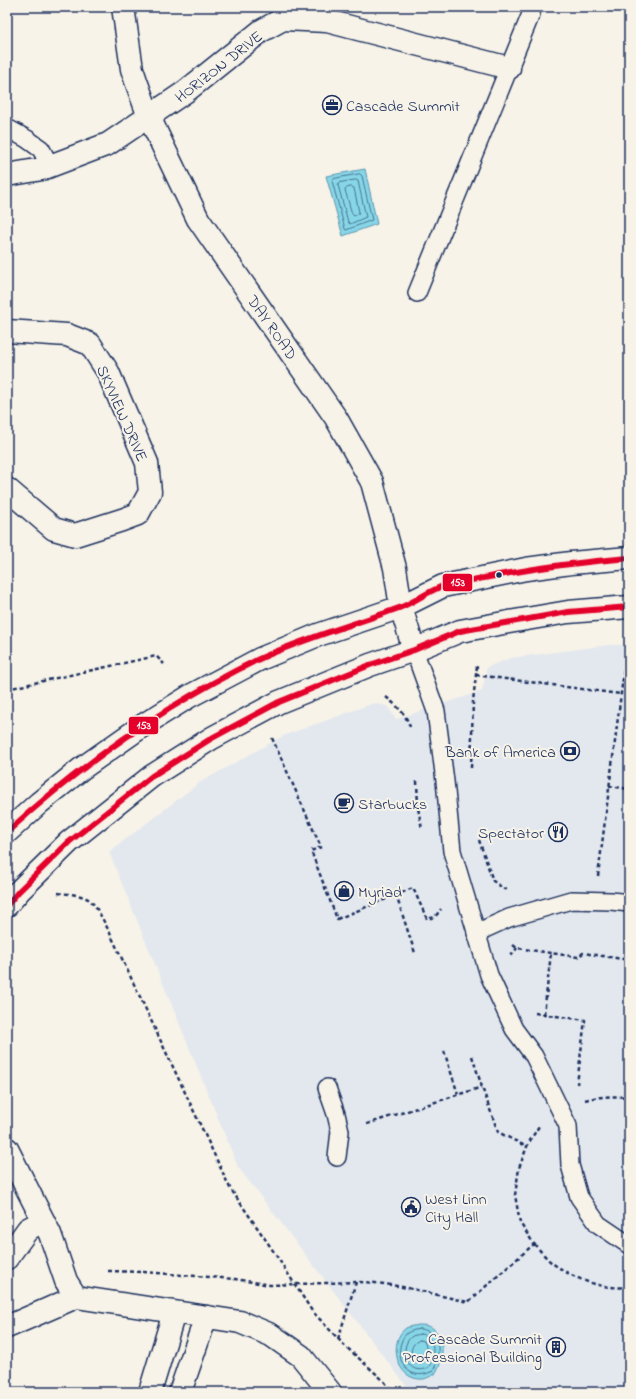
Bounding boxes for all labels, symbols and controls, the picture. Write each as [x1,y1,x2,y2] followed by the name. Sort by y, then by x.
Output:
[170,26,268,110] street label: HORIZON DRIVE
[321,94,343,116] office icon: Cascade Summit
[346,95,461,119] place label: Cascade Summit
[240,290,302,365] street label: DAY ROAD
[89,362,153,466] street label: SKYVIEW DRIVE
[494,570,504,580] unlabelled marker
[442,573,473,592] line badge: 153
[451,575,466,591] text: 153
[128,716,159,735] line badge: 153
[137,718,152,734] text: 153
[559,740,581,762] bank icon: Bank of America
[444,741,556,765] place label: Bank of America
[333,792,355,814] cafe icon: Starbucks
[358,793,427,817] place label: Starbucks
[547,821,569,843] restaurant icon: Spectator
[478,822,544,846] place label: Spectator
[333,880,355,902] shop icon: Myriad
[358,881,402,905] place label: Myriad
[425,1188,487,1230] place label: West Linn City Hall
[400,1196,422,1218] public building icon: West Linn City Hall
[403,1328,543,1370] place label: Cascade Summit Professional Building
[545,1336,567,1358] building icon: Cascade Summit Professional Building

